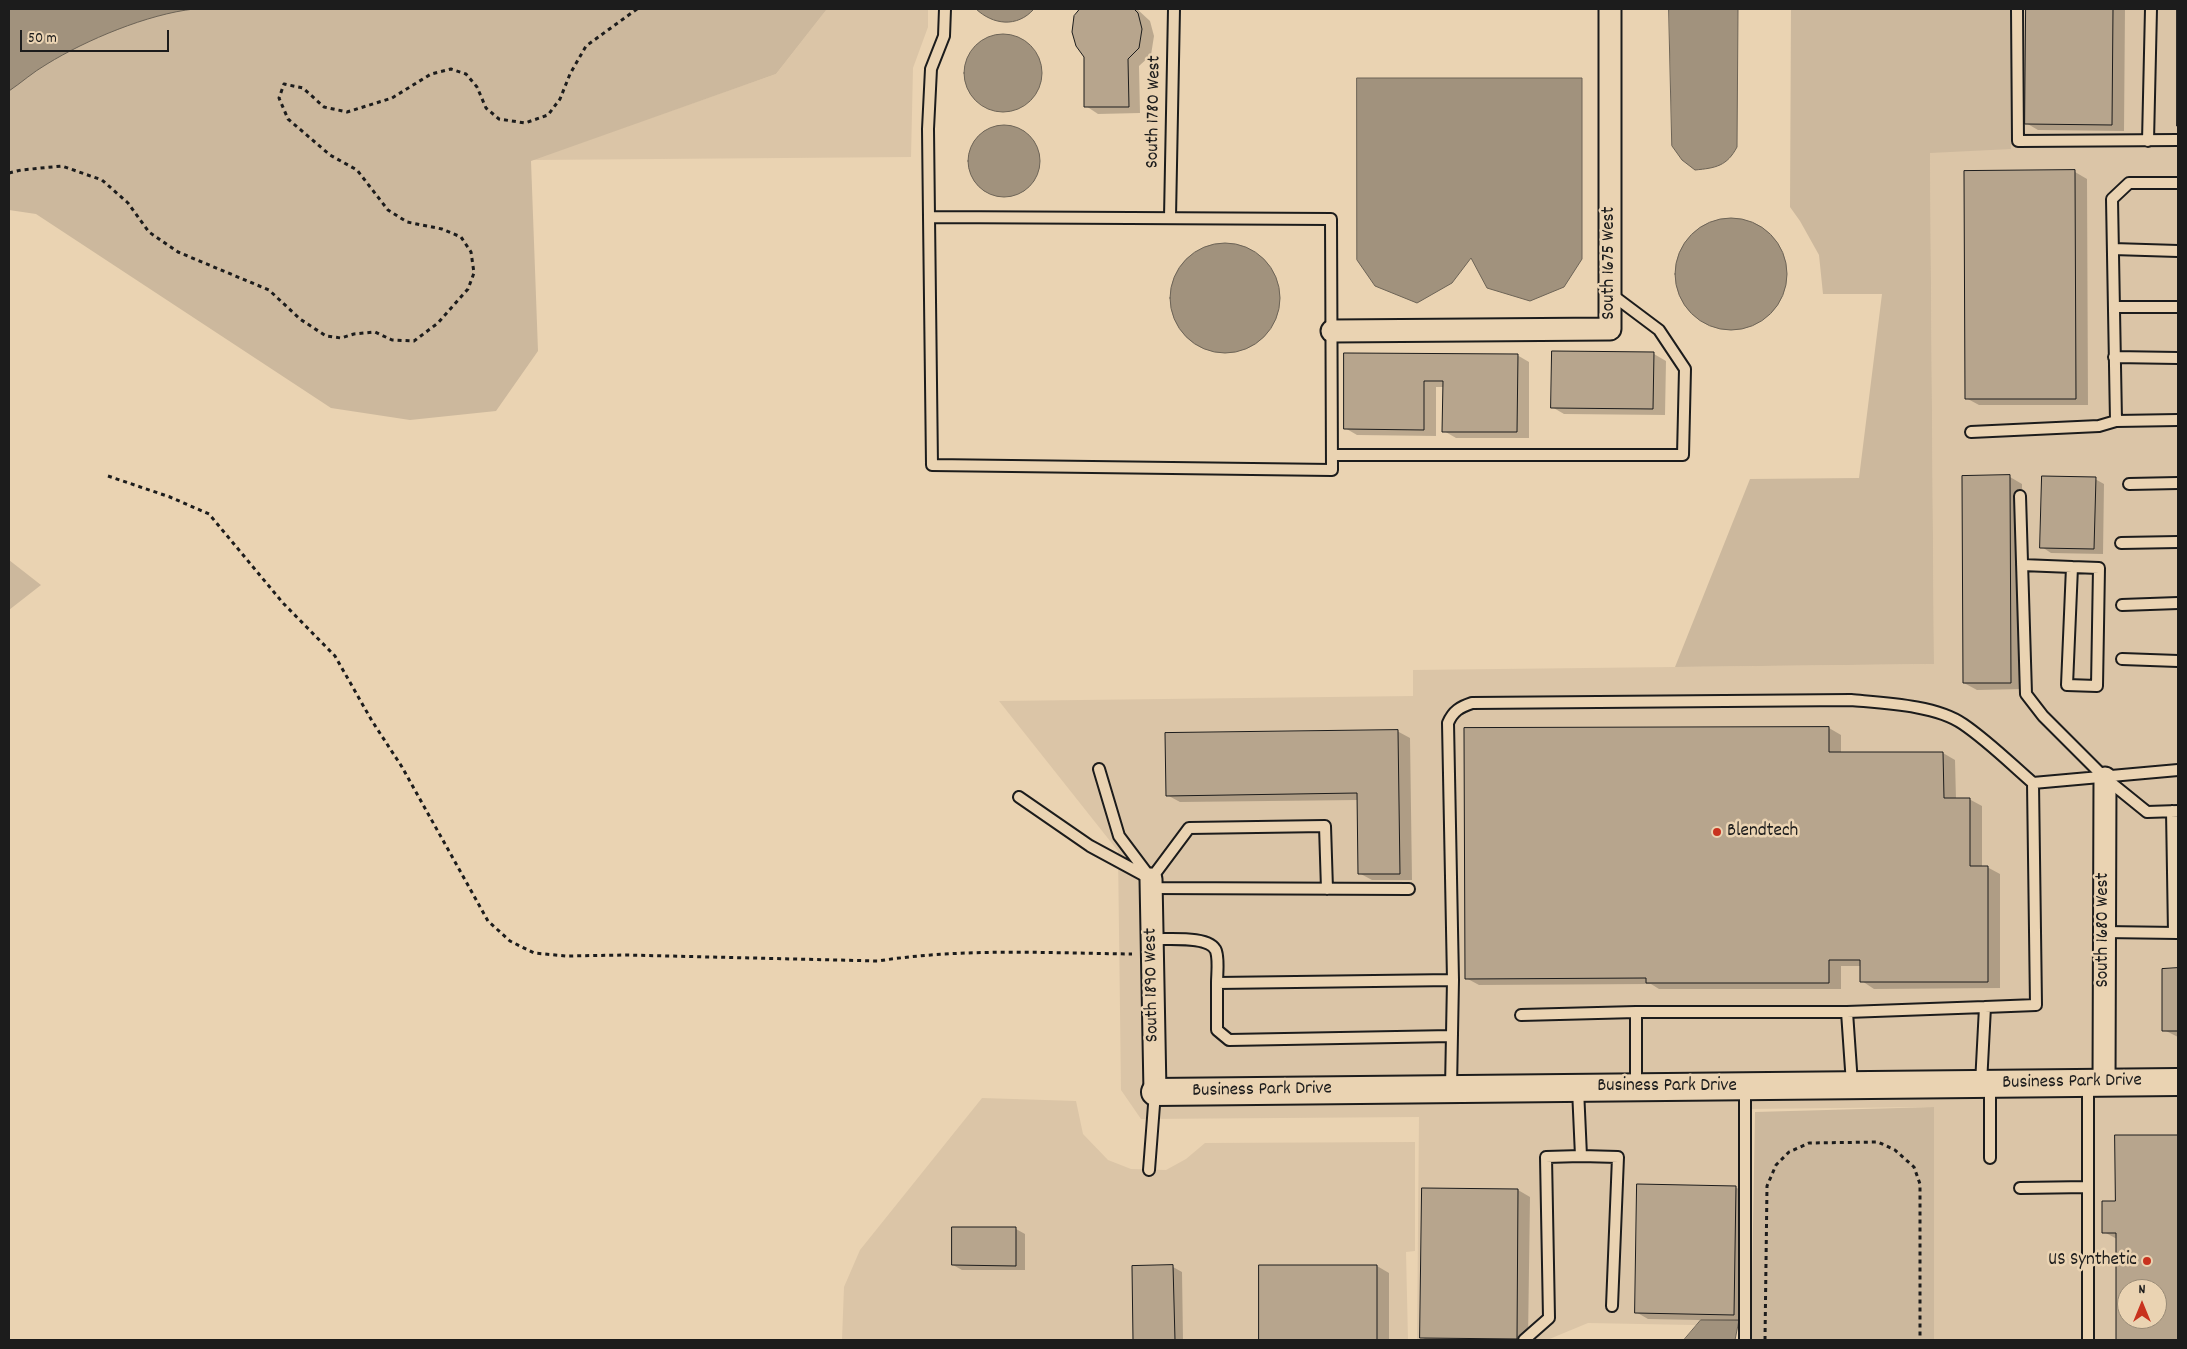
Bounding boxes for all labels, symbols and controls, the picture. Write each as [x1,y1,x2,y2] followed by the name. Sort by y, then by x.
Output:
[22,20,171,52] scale bar
[28,28,57,50] text: 50 m
[1143,55,1167,169] street label: South 1780 West
[1599,206,1621,320] street label: South 1675 West
[1727,821,1798,843] place label: Blendtech
[1711,826,1723,838] marker: Blendtech
[2093,872,2115,988] street label: South 1680 West
[1141,928,1165,1042] street label: South 1890 West
[2002,1070,2142,1096] street label: Business Park Drive
[1597,1076,1737,1098] street label: Business Park Drive
[1192,1078,1332,1104] street label: Business Park Drive
[2048,1250,2137,1272] place label: US Synthetic
[2141,1255,2153,1267] marker: US Synthetic
[2117,1279,2167,1329] north arrow
[2139,1280,2145,1300] text: N

